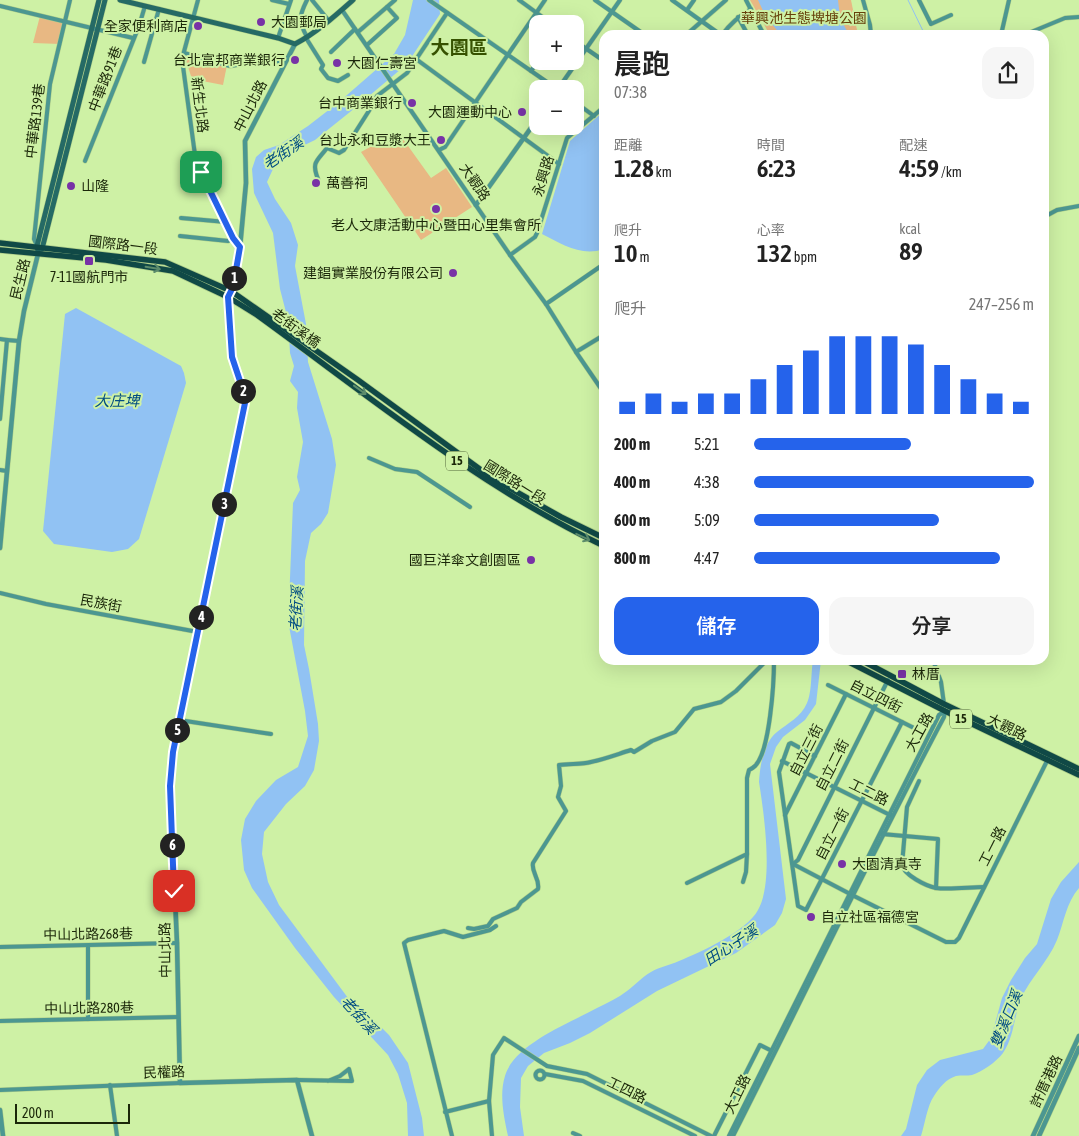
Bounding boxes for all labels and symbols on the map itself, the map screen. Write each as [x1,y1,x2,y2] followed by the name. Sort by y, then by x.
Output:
[741,10,867,26] park label: 華興池生態埤塘公園
[271,14,327,30] place label: 大園郵局
[255,16,267,28] marker: 大園郵局
[104,18,188,34] place label: 全家便利商店
[192,20,204,32] marker: 全家便利商店
[430,36,488,58] district label: 大園區
[85,44,125,114] street label: 中華路91巷
[173,52,285,68] place label: 台北富邦商業銀行
[289,54,301,66] marker: 台北富邦商業銀行
[347,55,417,71] place label: 大園仁壽宮
[331,57,343,69] marker: 大園仁壽宮
[189,76,211,134] street label: 新生北路
[230,77,270,135] street label: 中山北路
[22,82,48,160] street label: 中華路139巷
[318,95,402,111] place label: 台中商業銀行
[406,97,418,109] marker: 台中商業銀行
[428,104,512,120] place label: 大園運動中心
[516,106,528,118] marker: 大園運動中心
[260,132,308,173] water label: 老街溪
[319,132,431,148] place label: 台北永和豆漿大王
[435,134,447,146] marker: 台北永和豆漿大王
[180,151,222,193] pin
[529,154,557,198] street label: 永興路
[457,160,493,204] street label: 大觀路
[326,175,368,191] place label: 萬善祠
[310,177,322,189] marker: 萬善祠
[81,178,109,194] place label: 山隆
[65,180,77,192] marker: 山隆
[430,203,442,215] marker: 老人文康活動中心暨田心里集會所
[331,217,541,233] place label: 老人文康活動中心暨田心里集會所
[87,233,159,257] street label: 國際路一段
[83,255,95,267] marker: 7-11國航門市
[7,257,33,301] street label: 民生路
[144,264,160,274] one-way arrow
[303,265,443,281] place label: 建錩實業股份有限公司
[222,266,246,290] pin: 1
[447,267,459,279] marker: 建錩實業股份有限公司
[50,269,128,285] place label: 7-11國航門市
[269,305,323,351] street label: 老街溪橋
[230,378,256,404] pin: 2
[353,385,367,395] one-way arrow
[94,392,141,409] water label: 大庄埤
[446,452,468,471] road number: 15
[481,457,549,507] street label: 國際路一段
[212,492,236,516] pin: 3
[575,532,590,542] one-way arrow
[409,552,521,568] place label: 國巨洋傘文創園區
[525,554,537,566] marker: 國巨洋傘文創園區
[286,584,306,632] water label: 老街溪
[79,591,123,615] street label: 民族街
[188,604,214,630] pin: 4
[912,666,940,682] place label: 林厝
[896,668,908,680] marker: 林厝
[847,676,905,716] street label: 自立四街
[902,710,936,754] street label: 大工路
[950,710,972,729] road number: 15
[985,711,1029,743] street label: 大觀路
[164,718,190,742] pin: 5
[786,721,826,779] street label: 自立三街
[812,736,852,794] street label: 自立二街
[847,776,891,808] street label: 工二路
[812,805,852,863] street label: 自立一街
[975,824,1009,868] street label: 工一路
[160,832,184,858] pin: 6
[852,856,922,872] place label: 大園清真寺
[836,858,848,870] marker: 大園清真寺
[153,870,195,912] pin
[821,909,919,925] place label: 自立社區福德宮
[805,911,817,923] marker: 自立社區福德宮
[701,920,762,968] water label: 田心子溪
[157,922,173,978] street label: 中山北路
[43,925,133,943] street label: 中山北路268巷
[987,986,1026,1050] water label: 雙溪口溪
[338,993,382,1039] water label: 老街溪
[44,999,134,1017] street label: 中山北路280巷
[1027,1052,1065,1110] street label: 許厝港路
[143,1063,185,1081] street label: 民權路
[721,1072,753,1116] street label: 大工路
[605,1074,649,1106] street label: 工四路
[15,1101,130,1124] scale bar

